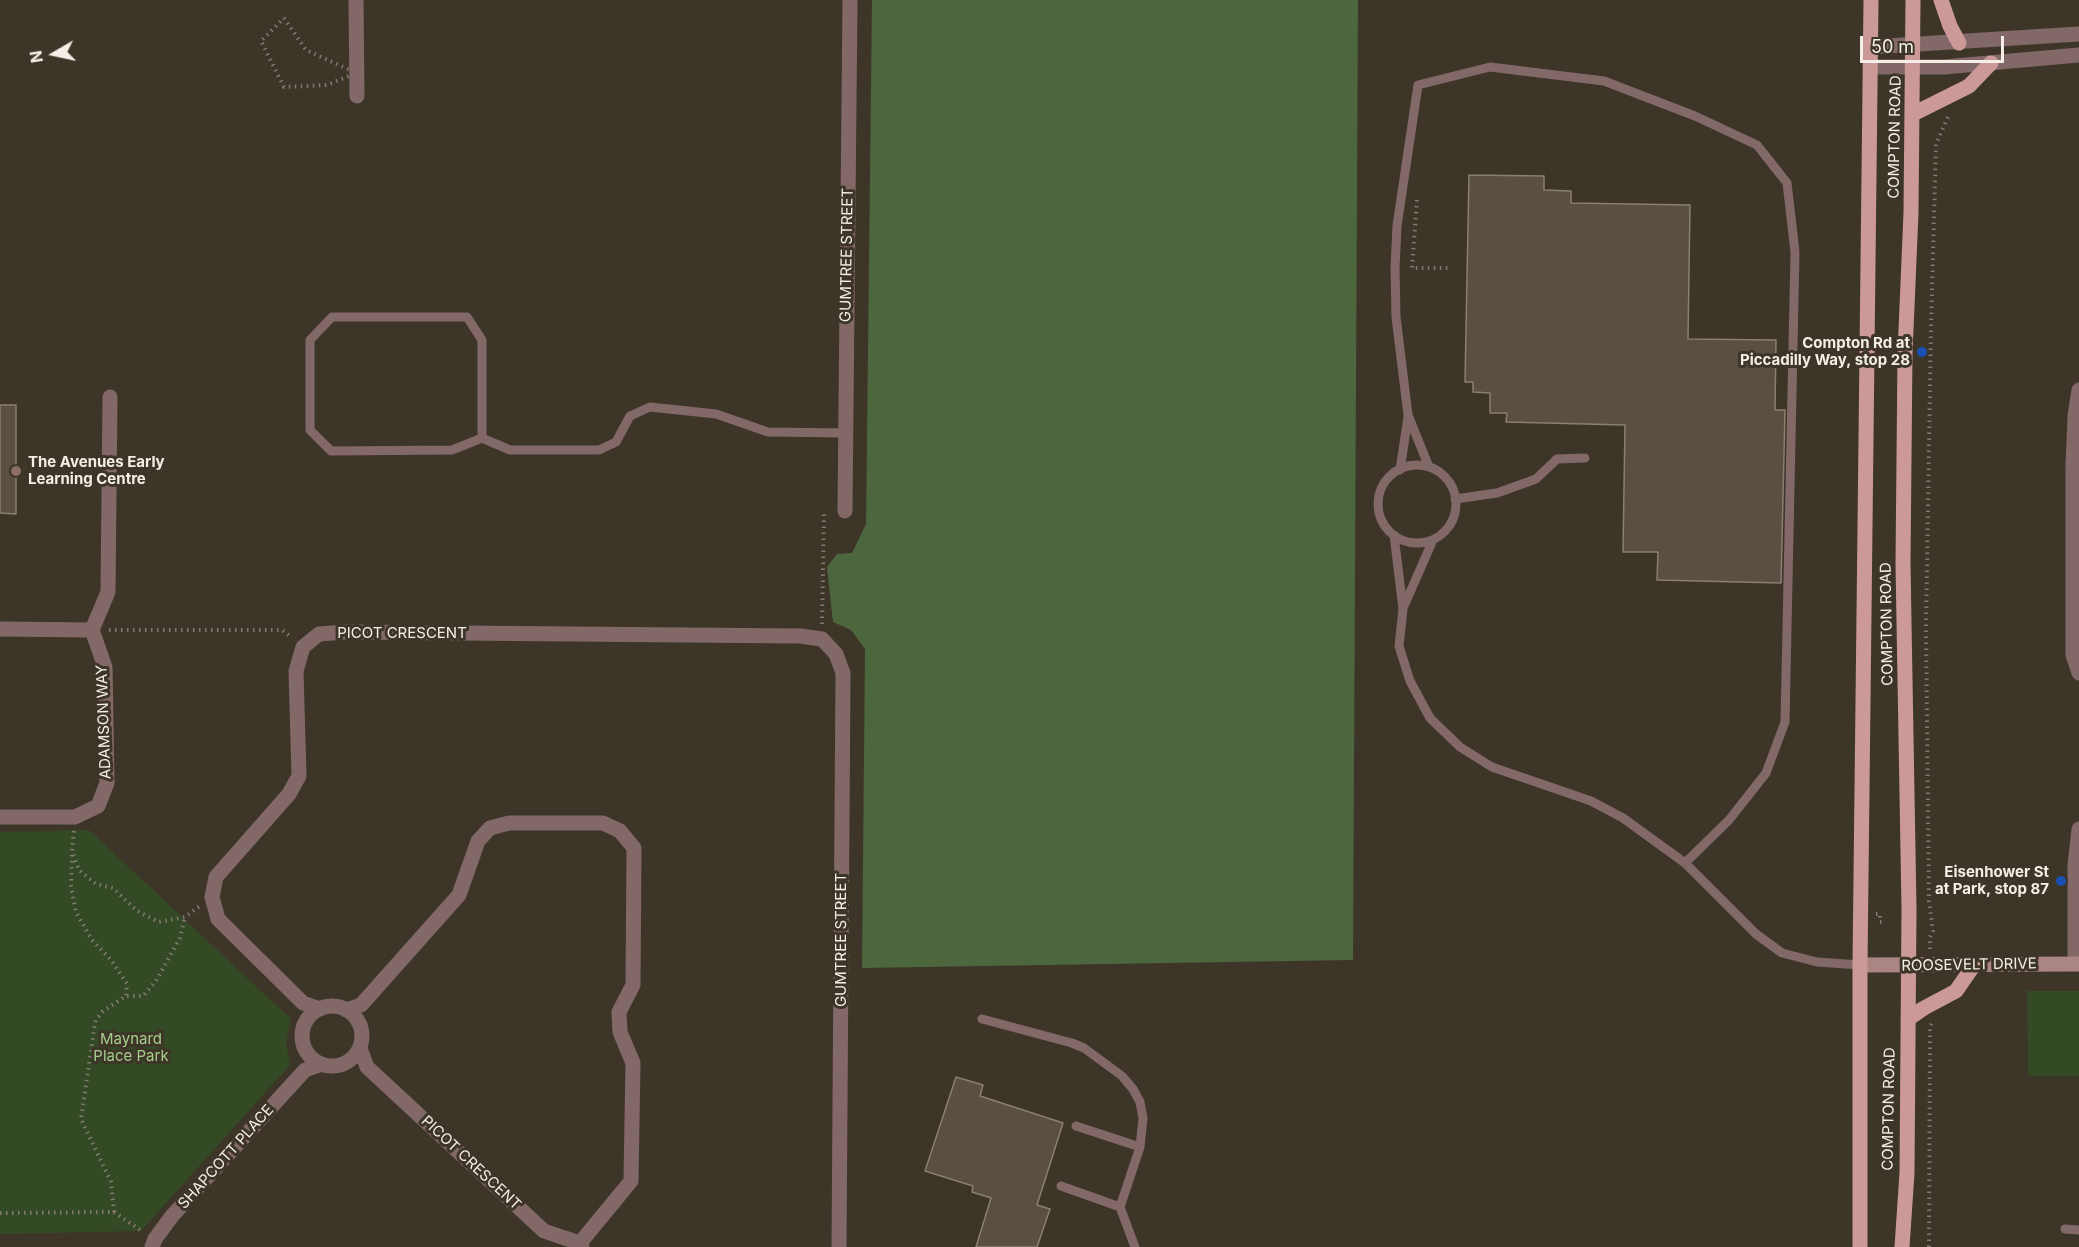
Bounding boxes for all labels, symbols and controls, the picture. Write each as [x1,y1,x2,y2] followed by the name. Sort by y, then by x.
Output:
[24,24,84,84] north arrow
[1863,24,2007,62] scale bar
[1871,36,1914,57] text: 50 m
[25,49,47,64] text: N
[1885,75,1905,199] street label: COMPTON ROAD
[837,188,857,322] street label: GUMTREE STREET
[1740,334,1910,369] place label: Compton Rd at Piccadilly Way, stop 28
[1915,345,1929,359] marker: Compton Rd at Piccadilly Way, stop 28
[28,453,165,488] place label: The Avenues Early Learning Centre
[9,464,23,478] marker: The Avenues Early Learning Centre
[1877,562,1897,686] street label: COMPTON ROAD
[337,624,467,642] street label: PICOT CRESCENT
[93,664,115,780] street label: ADAMSON WAY
[1935,863,2049,898] place label: Eisenhower St at Park, stop 87
[832,873,850,1007] street label: GUMTREE STREET
[2054,874,2068,888] marker: Eisenhower St at Park, stop 87
[1901,955,2037,975] street label: ROOSEVELT DRIVE
[93,1030,169,1065] park label: Maynard Place Park
[1879,1047,1899,1171] street label: COMPTON ROAD
[174,1101,278,1213] street label: SHAPCOTT PLACE
[417,1112,525,1214] street label: PICOT CRESCENT

